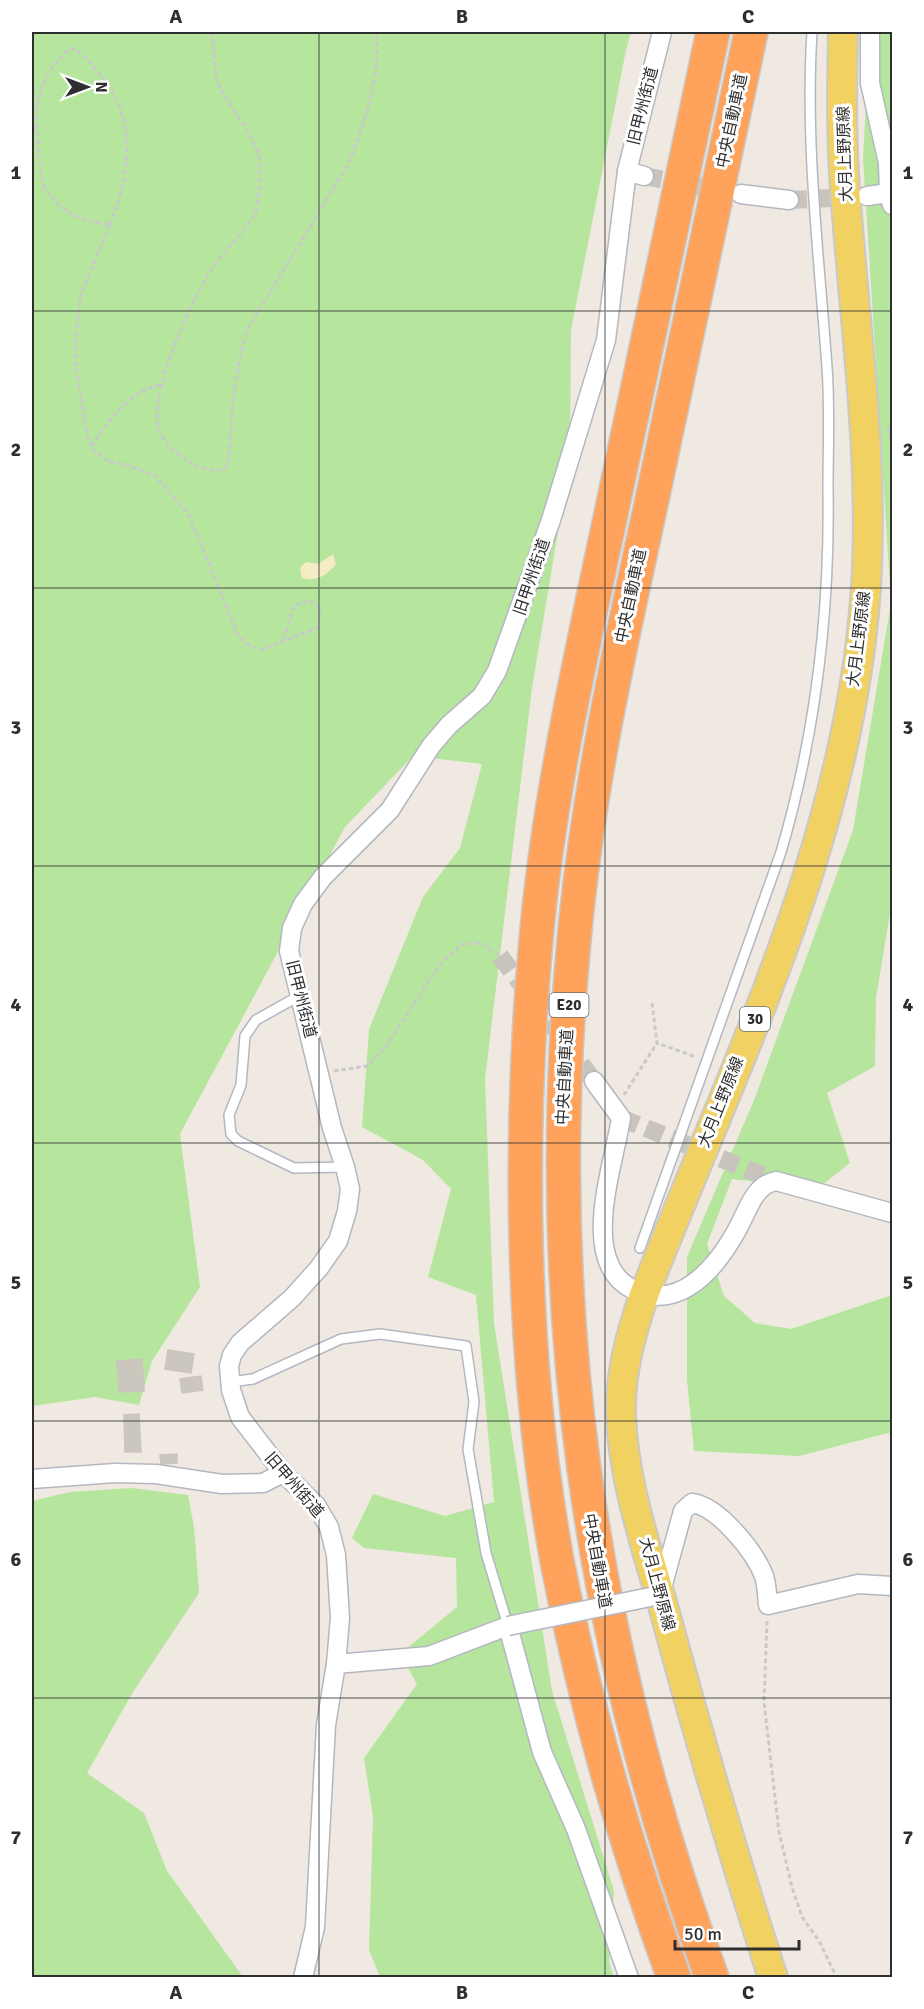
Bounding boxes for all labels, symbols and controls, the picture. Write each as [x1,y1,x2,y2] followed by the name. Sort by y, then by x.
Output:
[170,4,183,29] text: A
[456,4,468,29] text: B
[742,4,754,29] text: C
[57,57,117,117] north arrow
[624,65,662,147] street label: 旧甲州街道
[712,72,752,170] street label: 中央自動車道
[91,81,111,93] text: N
[833,106,857,202] street label: 大月上野原線
[11,160,22,185] text: 1
[903,160,914,185] text: 1
[11,437,21,462] text: 2
[903,437,913,462] text: 2
[510,536,554,618] street label: 旧甲州街道
[611,547,651,645] street label: 中央自動車道
[843,590,875,688] street label: 大月上野原線
[11,715,21,740] text: 3
[903,715,913,740] text: 3
[282,958,320,1040] street label: 旧甲州街道
[11,992,22,1017] text: 4
[903,992,914,1017] text: 4
[550,993,588,1017] road number: E20
[740,1007,770,1031] road number: 30
[553,1029,577,1125] street label: 中央自動車道
[694,1054,748,1150] street label: 大月上野原線
[11,1270,21,1295] text: 5
[903,1270,913,1295] text: 5
[260,1448,328,1522] street label: 旧甲州街道
[579,1512,615,1610] street label: 中央自動車道
[635,1535,679,1633] street label: 大月上野原線
[11,1547,22,1572] text: 6
[903,1547,914,1572] text: 6
[11,1825,22,1850] text: 7
[903,1825,914,1850] text: 7
[675,1913,800,1951] scale bar
[684,1923,722,1945] text: 50 m
[170,1980,183,2005] text: A
[456,1980,468,2005] text: B
[742,1980,754,2005] text: C

